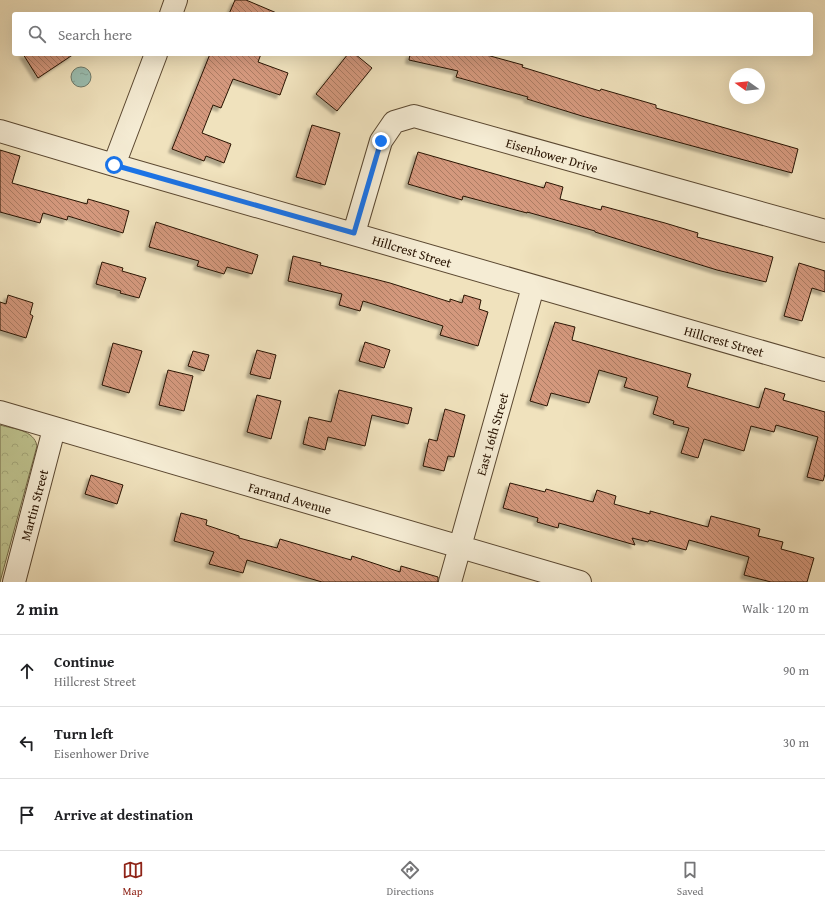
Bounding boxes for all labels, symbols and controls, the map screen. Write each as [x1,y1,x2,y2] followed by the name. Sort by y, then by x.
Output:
[12,12,813,56] search box
[26,23,48,45] icon: search
[58,24,132,45] text: Search here
[729,68,765,104] north arrow
[372,132,390,150] route end
[504,133,600,178] street label: Eisenhower Drive
[105,156,123,174] route start
[370,230,454,273] street label: Hillcrest Street
[682,321,766,362] street label: Hillcrest Street
[472,390,514,478] street label: East 16th Street
[16,467,53,543] street label: Martin Street
[246,478,334,519] street label: Farrand Avenue
[16,596,58,621] text: 2 min
[742,599,809,618] text: Walk · 120 m
[54,651,115,672] text: Continue
[16,660,38,682] icon: ahead
[783,661,809,680] text: 90 m
[54,672,136,691] text: Hillcrest Street
[54,723,113,744] text: Turn left
[16,732,38,754] icon: left
[783,733,809,752] text: 30 m
[54,744,149,763] text: Eisenhower Drive
[16,804,38,826] icon: arrive
[54,804,193,825] text: Arrive at destination
[122,859,144,899] tab: Map
[387,859,434,899] tab: Directions
[677,859,703,899] tab: Saved

